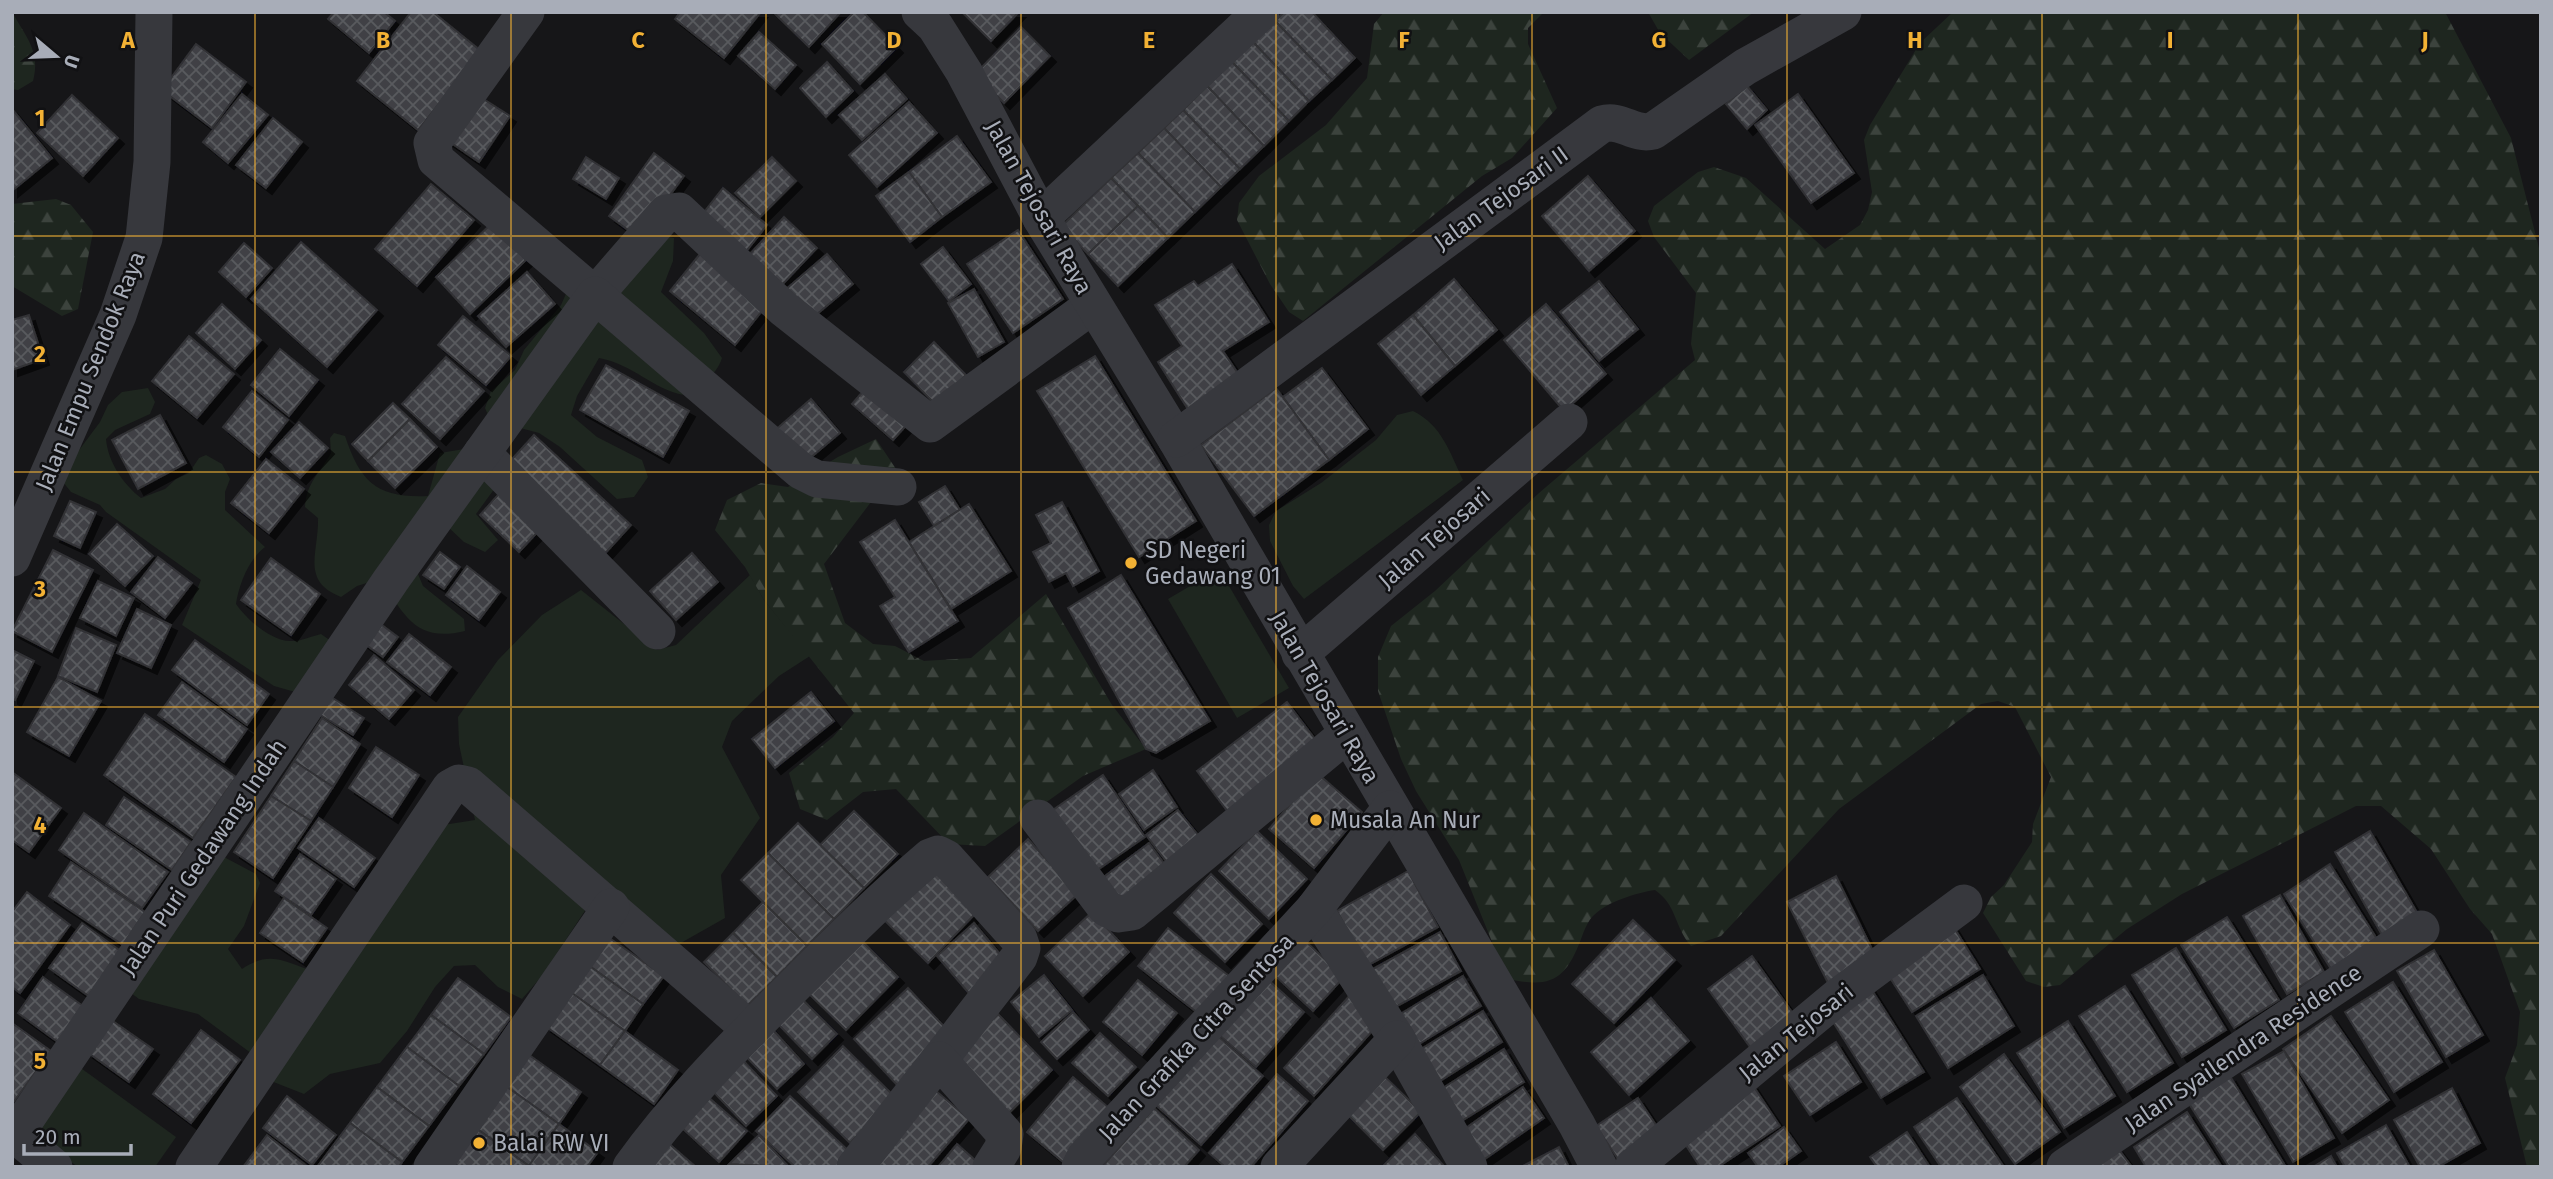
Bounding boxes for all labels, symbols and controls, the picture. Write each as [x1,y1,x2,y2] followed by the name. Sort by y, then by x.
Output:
[21,21,91,91] north arrow
[120,26,135,54] text: A
[376,26,390,54] text: B
[631,26,645,54] text: C
[887,26,902,54] text: D
[1143,26,1155,54] text: E
[1398,26,1410,54] text: F
[1652,26,1666,54] text: G
[1907,26,1923,54] text: H
[2167,26,2173,54] text: I
[2420,26,2429,54] text: J
[59,52,84,71] text: U
[35,104,45,132] text: 1
[980,115,1098,299] street label: Jalan Tejosari Raya
[1428,140,1574,256] street label: Jalan Tejosari II
[29,247,151,495] street label: Jalan Empu Sendok Raya
[34,340,46,368] text: 2
[1372,482,1496,594] street label: Jalan Tejosari
[1145,536,1281,590] place label: SD Negeri Gedawang 01
[1123,555,1139,571] marker: SD Negeri Gedawang 01
[33,575,46,603] text: 3
[1264,606,1386,788] street label: Jalan Tejosari Raya
[113,733,293,981] street label: Jalan Puri Gedawang Indah
[1330,806,1480,834] place label: Musala An Nur
[34,811,47,839] text: 4
[1308,812,1324,828] marker: Musala An Nur
[1092,927,1300,1147] street label: Jalan Grafika Citra Sentosa
[2119,958,2367,1138] street label: Jalan Syailendra Residence
[1733,977,1859,1087] street label: Jalan Tejosari
[34,1047,46,1075] text: 5
[24,1112,131,1156] scale bar
[35,1124,81,1150] text: 20 m
[493,1129,610,1157] place label: Balai RW VI
[471,1135,487,1151] marker: Balai RW VI

